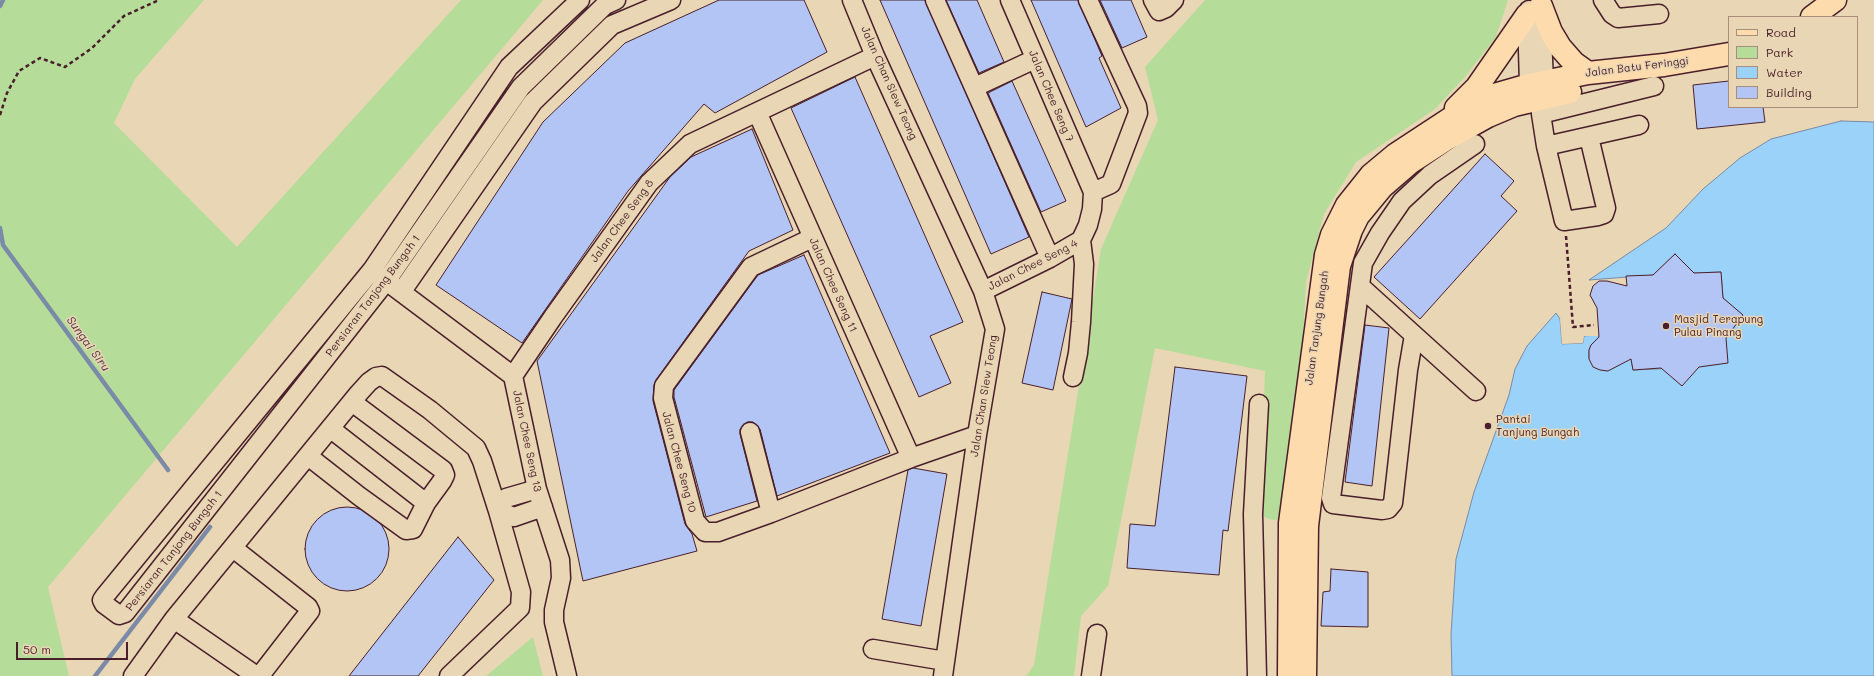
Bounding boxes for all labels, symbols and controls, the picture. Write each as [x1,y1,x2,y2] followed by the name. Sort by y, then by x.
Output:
[1728,16,1858,108] legend
[858,24,920,142] street label: Jalan Chan Siew Teong
[1766,24,1796,40] text: Road
[1766,44,1793,60] text: Park
[1026,48,1076,144] street label: Jalan Chee Seng 7
[1584,54,1690,80] street label: Jalan Batu Feringgi
[1766,64,1803,80] text: Water
[1766,84,1812,100] text: Building
[588,177,656,265] street label: Jalan Chee Seng 8
[323,233,423,359] street label: Persiaran Tanjong Bungah 1
[806,236,860,334] street label: Jalan Chee Seng 11
[986,237,1080,293] street label: Jalan Chee Seng 4
[1302,270,1332,386] street label: Jalan Tanjung Bungah
[1674,313,1763,339] place label: Masjid Terapung Pulau Pinang
[63,314,113,374] water label: Sungai Siru
[1661,321,1671,331] marker: Masjid Terapung Pulau Pinang
[968,334,1000,458] street label: Jalan Chan Siew Teong
[510,389,544,493] street label: Jalan Chee Seng 13
[659,410,699,514] street label: Jalan Chee Seng 10
[1496,413,1579,439] place label: Pantai Tanjung Bungah
[1483,421,1493,431] marker: Pantai Tanjung Bungah
[123,488,225,614] street label: Persiaran Tanjong Bungah 1
[18,634,130,660] scale bar
[23,641,51,657] text: 50 m

